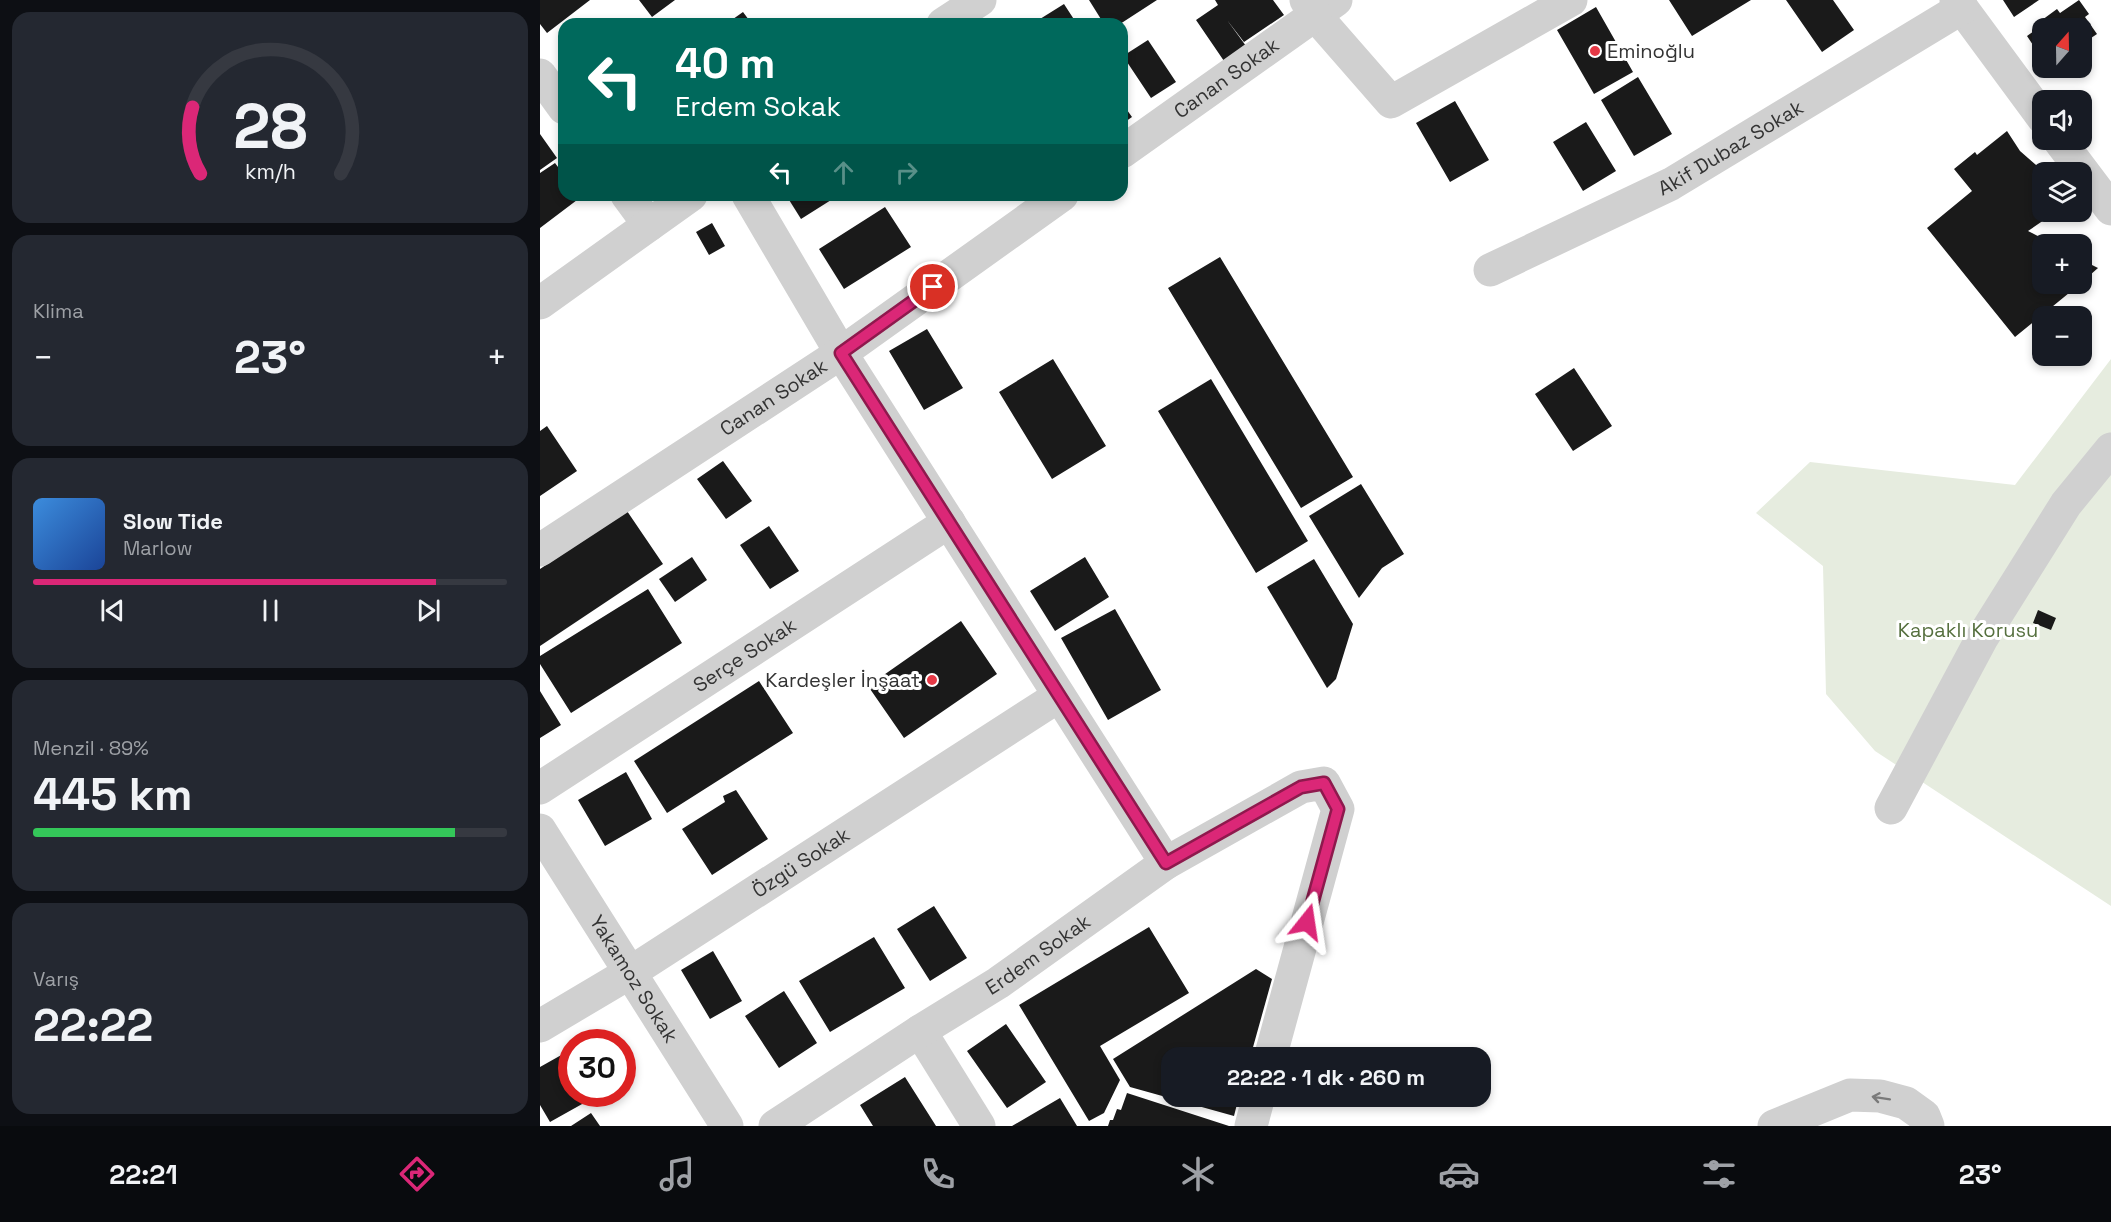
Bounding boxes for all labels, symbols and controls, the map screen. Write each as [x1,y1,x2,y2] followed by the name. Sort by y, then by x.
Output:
[2032,18,2092,78] north arrow
[2032,18,2092,366] map controls
[1169,32,1284,124] street label: Canan Sokak
[675,37,775,90] text: 40 m
[1607,38,1695,64] place label: Eminoğlu
[576,42,654,120] icon: left
[1588,44,1602,58] marker: Eminoğlu
[233,88,307,167] text: 28
[675,89,841,124] text: Erdem Sokak
[2032,90,2092,150] button: sound
[1654,94,1808,201] street label: Akif Dubaz Sokak
[764,156,797,189] icon: left
[827,156,860,189] icon: ahead
[890,156,923,189] icon: right
[244,159,296,186] text: km/h
[2032,162,2092,222] button: layers
[2032,234,2092,294] button: +
[907,261,958,312] pin
[916,270,949,303] icon: arrive
[33,298,84,324] text: Klima
[2032,306,2092,366] button: −
[234,329,306,386] text: 23°
[33,337,53,379] text: −
[487,337,507,379] text: +
[715,353,832,442] street label: Canan Sokak
[123,507,223,535] text: Slow Tide
[123,535,192,561] text: Marlow
[96,594,129,627] icon: previous
[254,594,287,627] icon: pause
[412,594,445,627] icon: next
[688,612,801,698] street label: Serçe Sokak
[1898,617,2038,643] park label: Kapaklı Korusu
[765,667,920,693] place label: Kardeşler İnşaat
[925,673,939,687] marker: Kardeşler İnşaat
[33,735,149,761] text: Menzil · 89%
[33,766,192,823] text: 445 km
[747,821,855,903] street label: Özgü Sokak
[1275,890,1339,954] position arrow
[981,908,1096,1001] street label: Erdem Sokak
[584,910,684,1048] street label: Yakamoz Sokak
[33,966,79,992] text: Varış
[33,997,153,1054] text: 22:22
[558,1029,636,1107] speed limit sign: 30
[1227,1063,1425,1091] text: 22:22 · 1 dk · 260 m
[1872,1092,1892,1103] one-way arrow
[396,1153,438,1195] icon: directions
[656,1153,698,1195] icon: music
[917,1153,959,1195] icon: phone
[1177,1153,1219,1195] icon: climate
[1438,1153,1480,1195] icon: car
[1698,1153,1740,1195] icon: filters
[109,1157,178,1192] text: 22:21
[1959,1157,2002,1192] text: 23°

